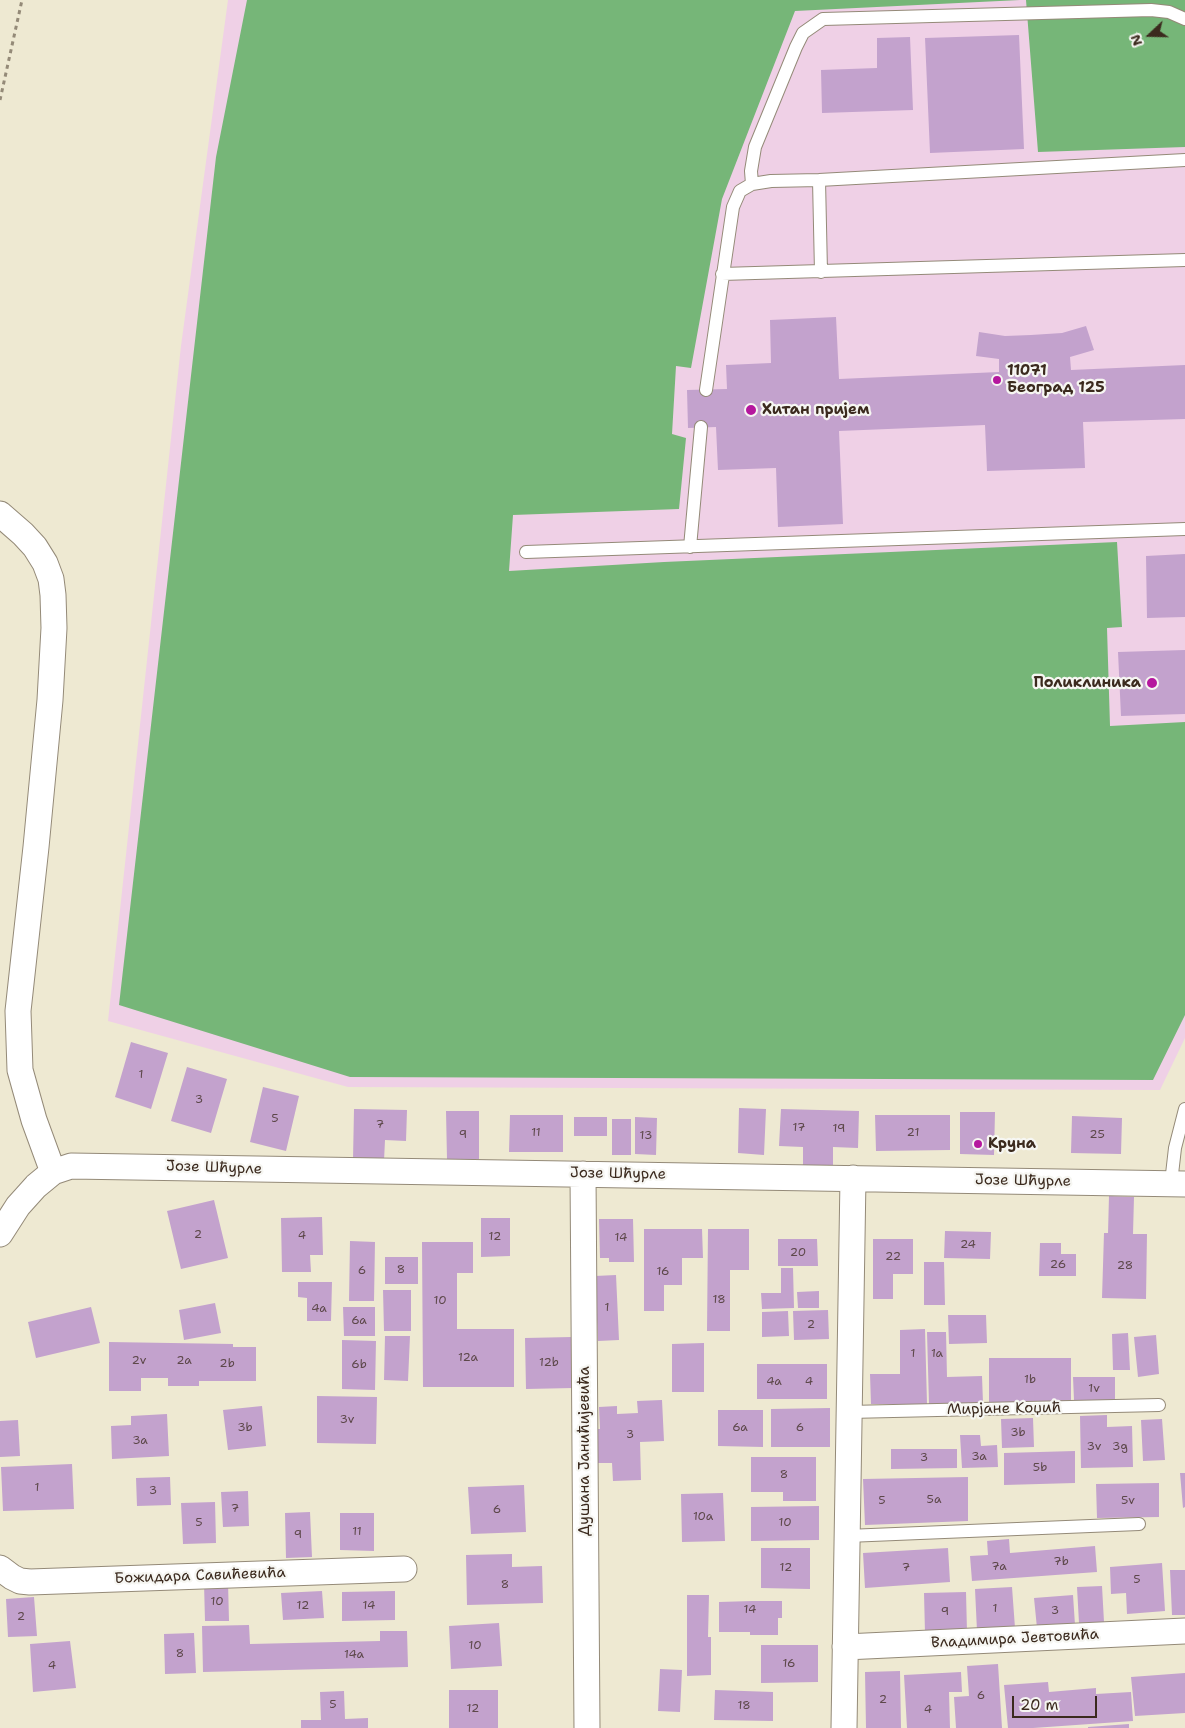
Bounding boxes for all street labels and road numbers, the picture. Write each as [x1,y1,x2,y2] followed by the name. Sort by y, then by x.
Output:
[166,1157,262,1179] street label: Јозе Шћурле
[570,1164,666,1184] street label: Јозе Шћурле
[975,1171,1071,1191] street label: Јозе Шћурле
[576,1366,594,1536] street label: Душана Јанићијевића
[947,1399,1061,1419] street label: Мирјане Коџић
[114,1564,286,1588] street label: Божидара Савићевића
[931,1626,1099,1652] street label: Владимира Јевтовића

